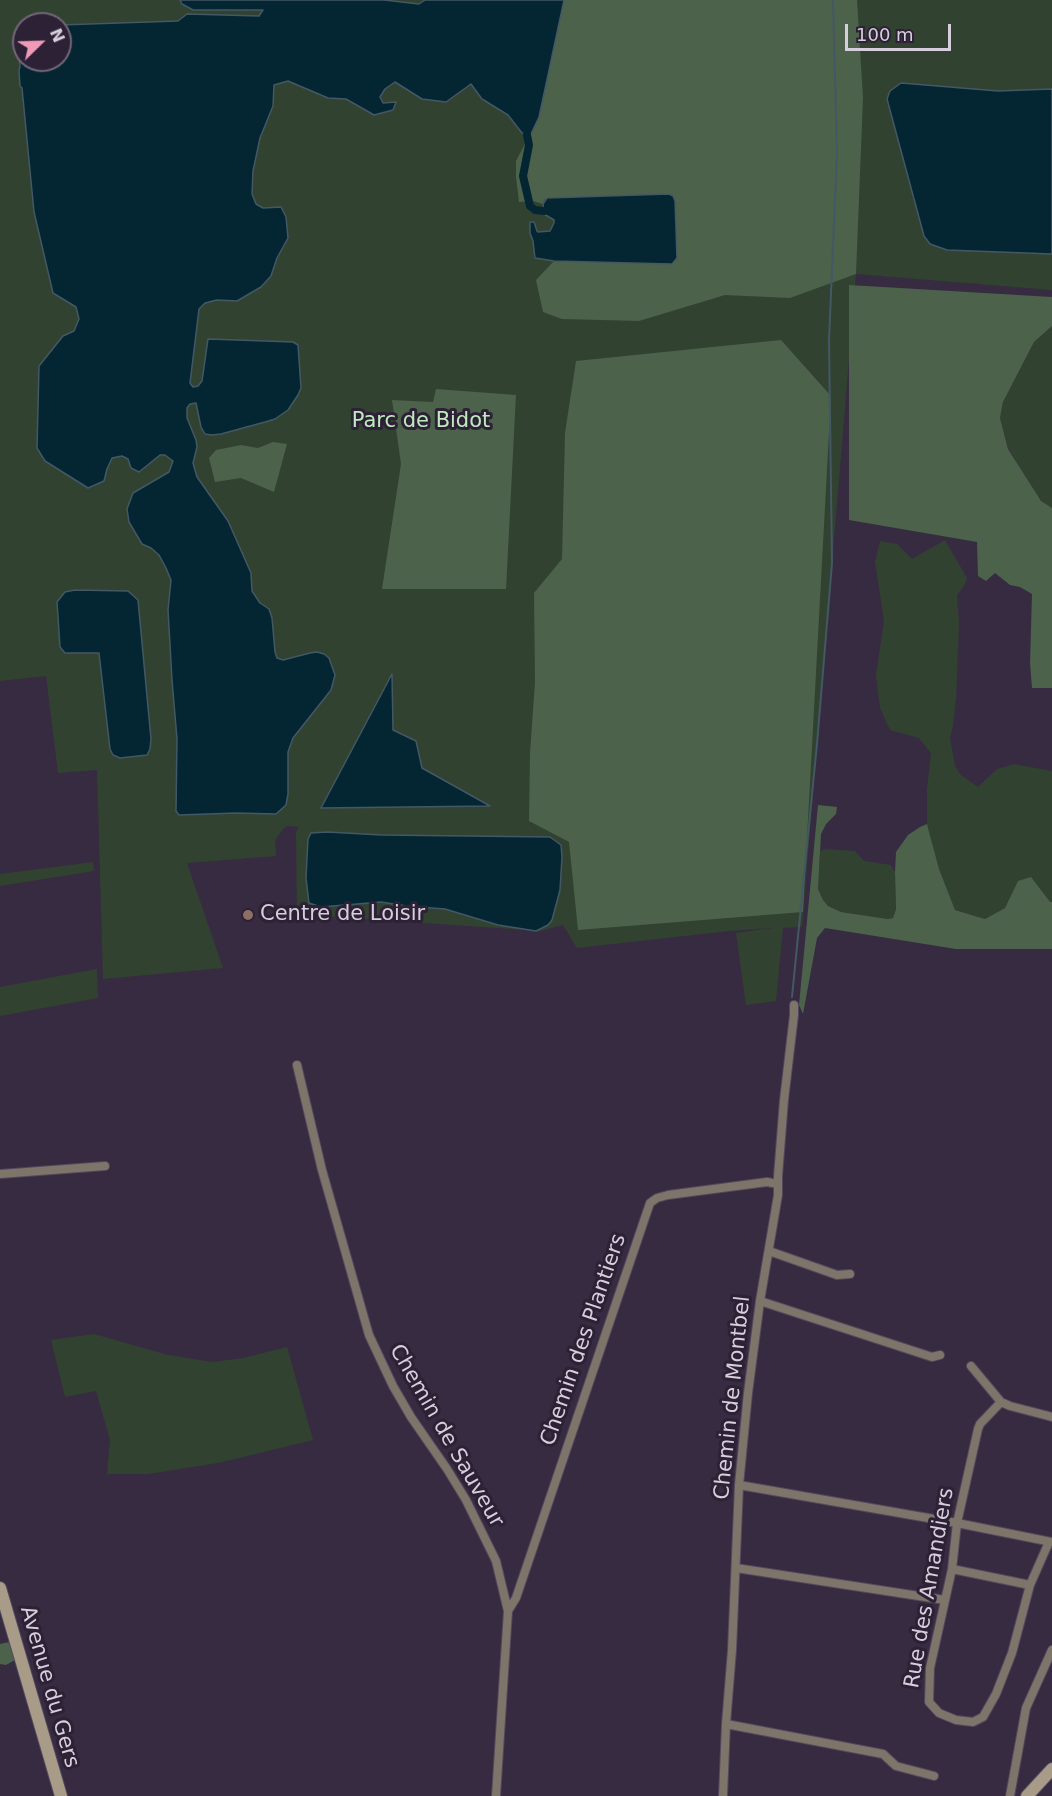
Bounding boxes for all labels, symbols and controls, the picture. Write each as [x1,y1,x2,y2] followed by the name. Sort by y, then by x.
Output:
[12,12,72,72] north arrow
[848,12,954,50] scale bar
[856,24,914,45] text: 100 m
[46,26,69,45] text: N
[352,409,490,435] park label: Parc de Bidot
[260,902,425,928] place label: Centre de Loisir
[241,908,255,922] marker: Centre de Loisir
[536,1231,632,1449] street label: Chemin des Plantiers
[710,1295,756,1501] street label: Chemin de Montbel
[383,1340,509,1532] street label: Chemin de Sauveur
[900,1486,960,1690] street label: Rue des Amandiers
[14,1603,84,1771] street label: Avenue du Gers

